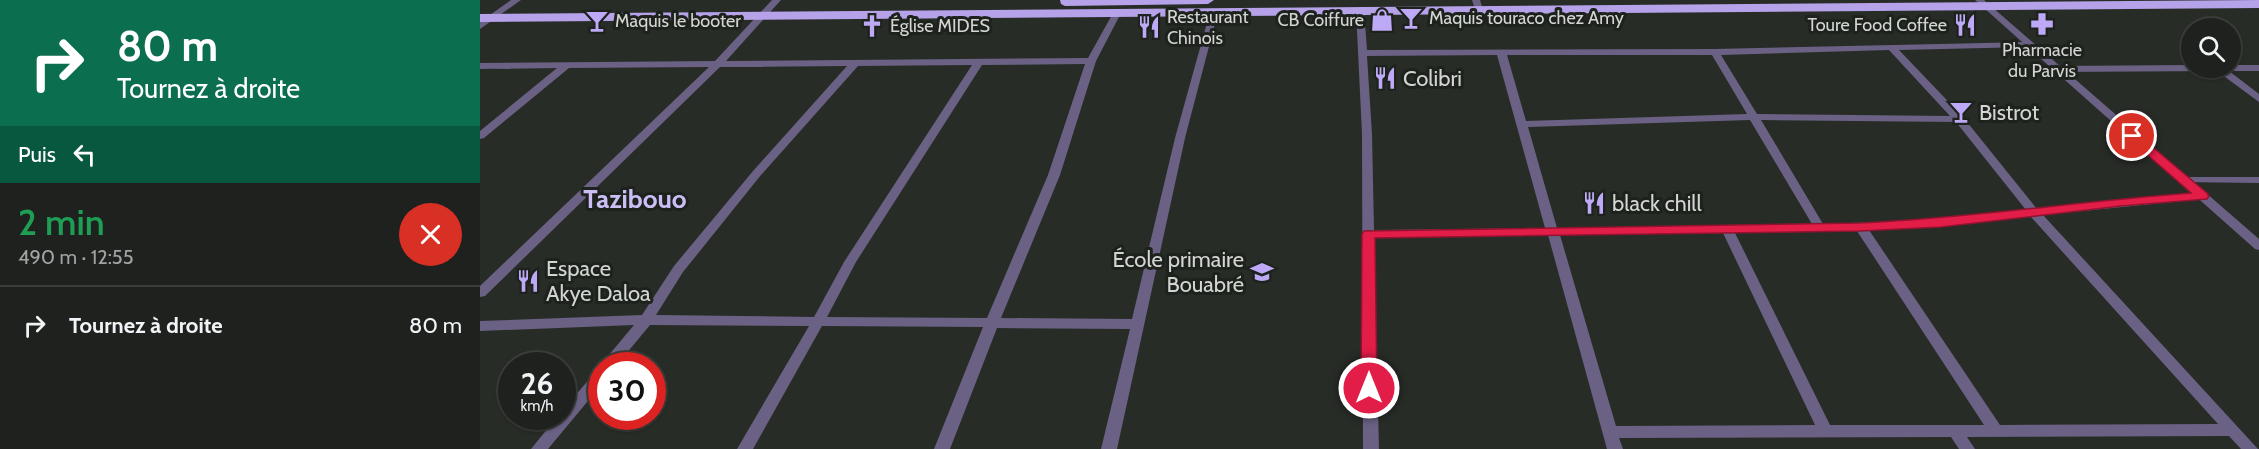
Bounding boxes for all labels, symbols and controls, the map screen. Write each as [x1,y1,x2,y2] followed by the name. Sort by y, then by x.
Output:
[1398,5,1424,31] bar icon: Maquis touraco chez Amy
[1167,6,1249,49] place label: Restaurant Chinois
[1369,7,1395,33] shop icon: CB Coiffure
[1429,7,1624,29] place label: Maquis touraco chez Amy
[584,8,610,34] bar icon: Maquis le booter
[1278,9,1364,31] place label: CB Coiffure
[615,10,741,32] place label: Maquis le booter
[2029,11,2055,37] pharmacy icon: Pharmacie du Parvis
[1952,12,1978,38] restaurant icon: Toure Food Coffee
[859,13,885,39] church icon: Église MIDES
[1136,14,1162,40] restaurant icon: Restaurant Chinois
[1807,14,1947,36] place label: Toure Food Coffee
[890,15,990,37] place label: Église MIDES
[2181,18,2241,78] map controls
[2181,18,2241,78] button: search
[117,20,218,72] text: 80 m
[18,24,96,102] icon: right
[2002,39,2082,82] place label: Pharmacie du Parvis
[1372,65,1398,91] restaurant icon: Colibri
[1403,65,1462,92] place label: Colibri
[117,72,300,105] text: Tournez à droite
[1948,99,1974,125] bar icon: Bistrot
[1979,99,2040,126] place label: Bistrot
[2106,110,2157,161] pin
[2115,119,2148,152] icon: arrive
[68,138,101,171] icon: left
[18,141,56,168] text: Puis
[583,183,687,215] district label: Tazibouo
[1581,190,1607,216] restaurant icon: black chill
[1612,190,1703,217] place label: black chill
[18,200,105,244] text: 2 min
[399,203,462,266] button: close
[18,245,133,269] text: 490 m · 12:55
[1113,246,1244,298] place label: École primaire Bouabré
[546,255,651,307] place label: Espace Akye Daloa
[1249,259,1275,285] school or university icon: École primaire Bouabré
[515,268,541,294] restaurant icon: Espace Akye Daloa
[18,309,51,342] icon: right
[69,312,223,339] text: Tournez à droite
[409,312,462,339] text: 80 m
[588,352,666,430] speed limit sign: 30
[1337,356,1401,420] position arrow
[521,365,553,402] text: 26
[521,397,553,415] text: km/h

